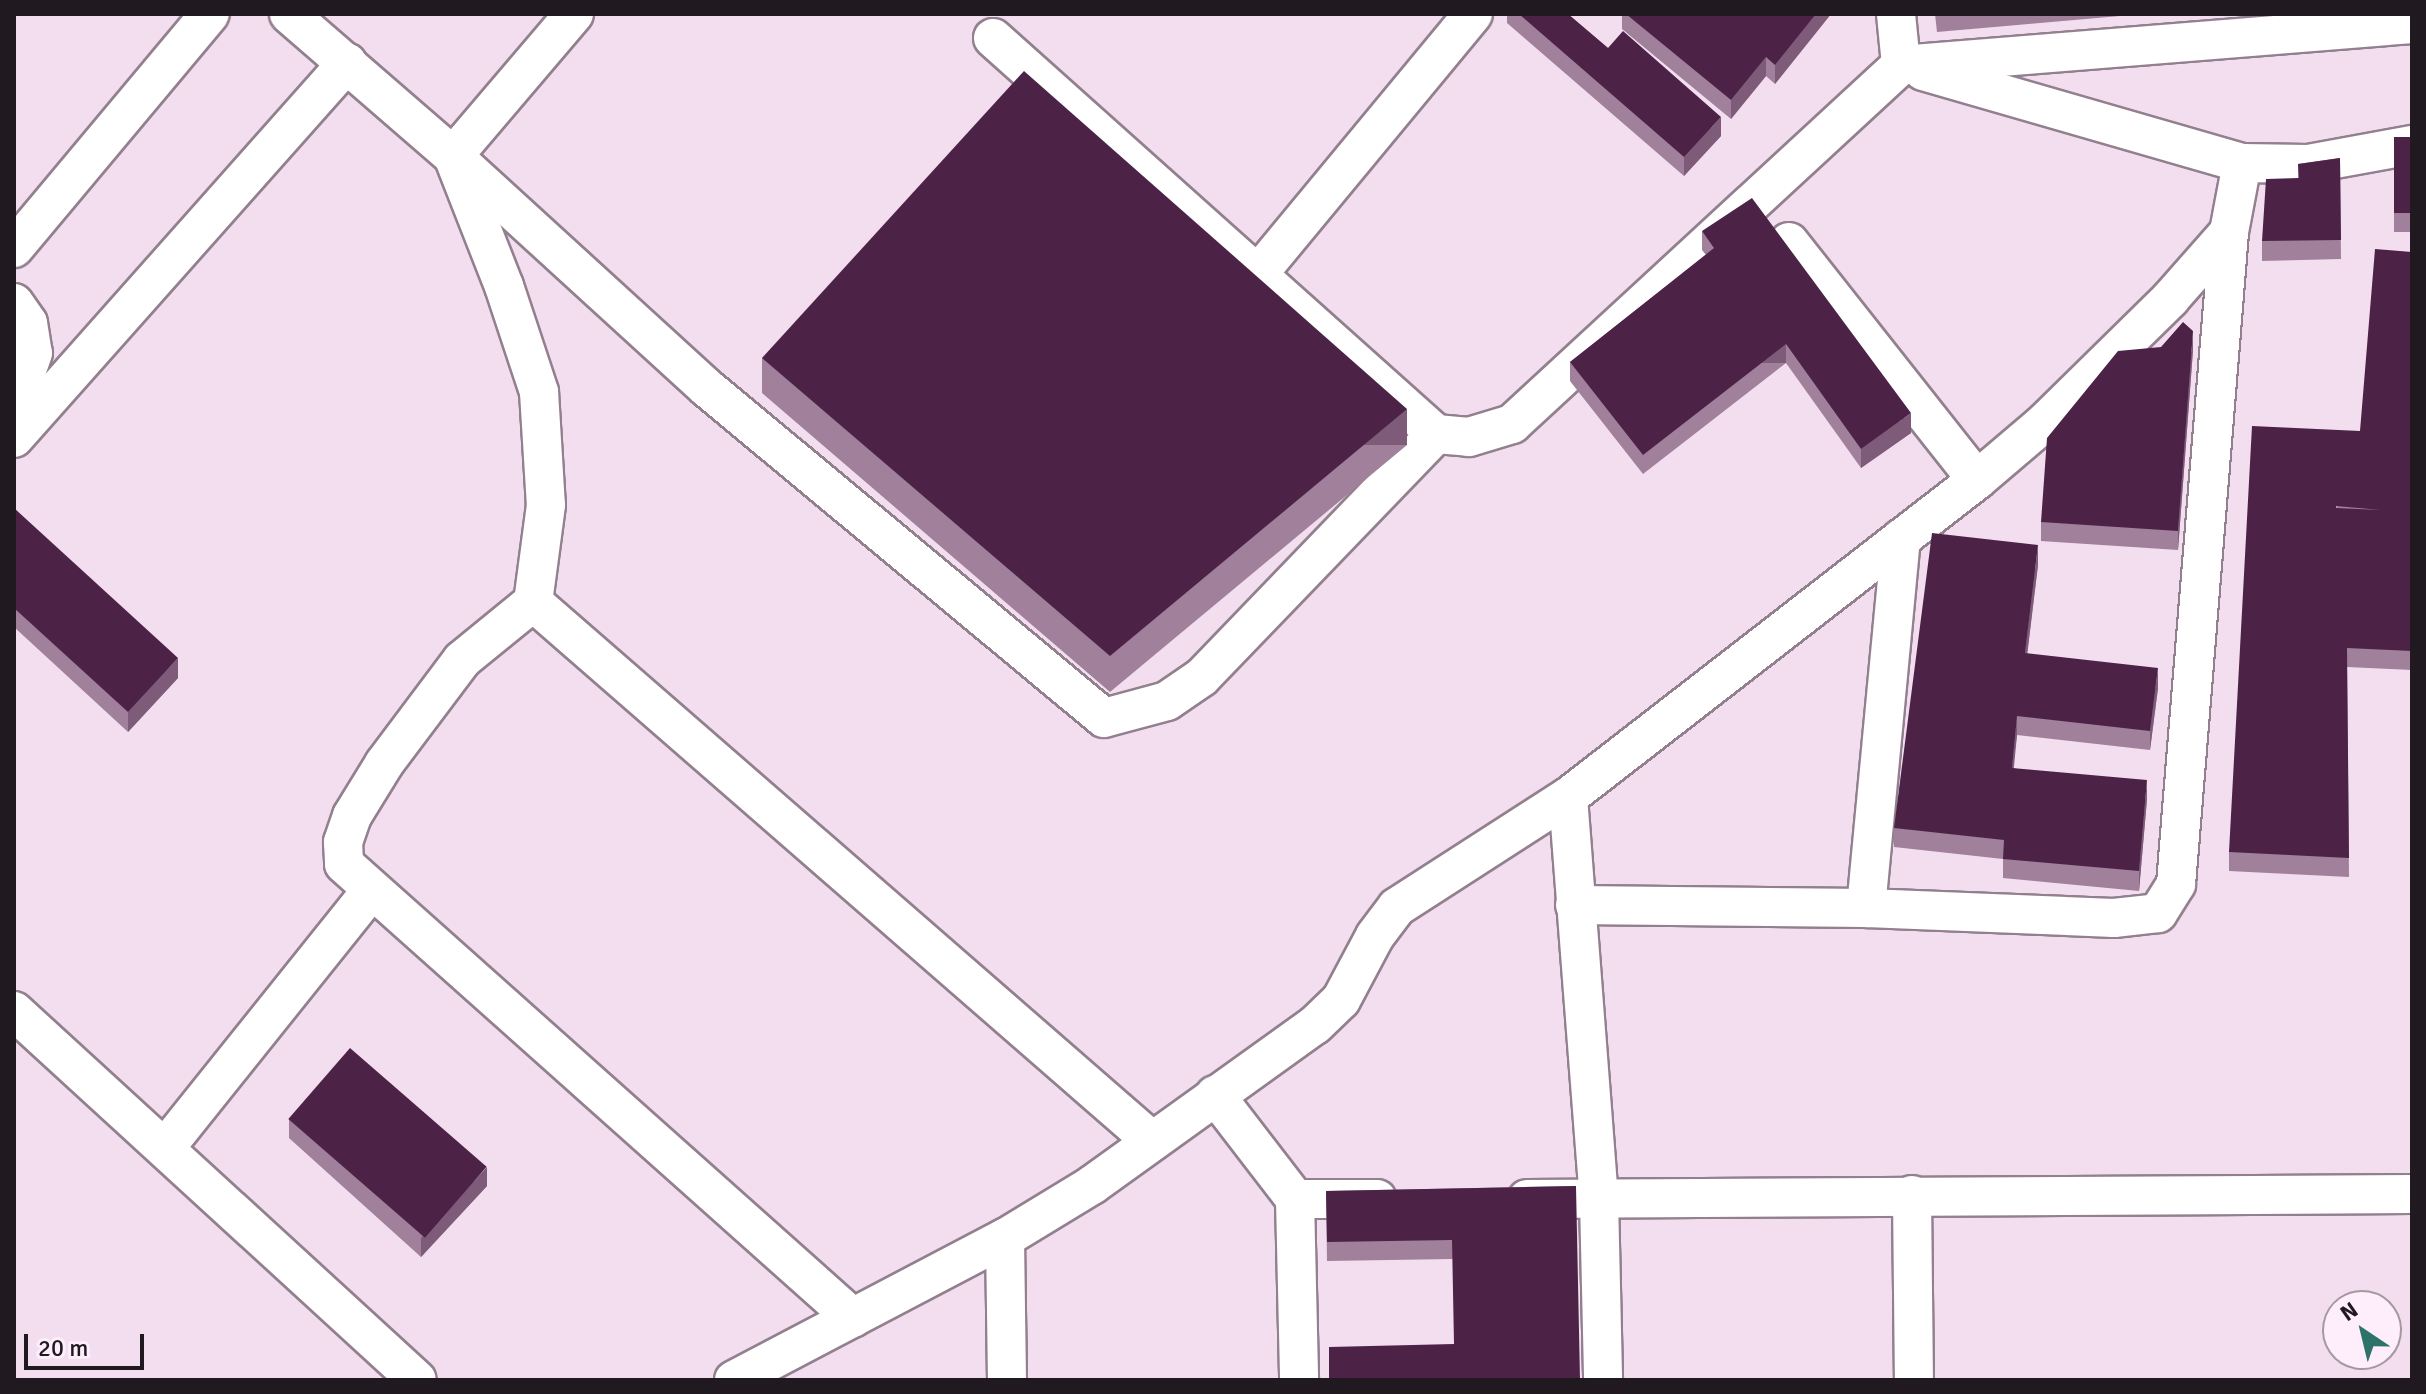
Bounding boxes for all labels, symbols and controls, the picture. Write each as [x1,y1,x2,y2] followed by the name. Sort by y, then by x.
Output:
[2322,1290,2402,1370] north arrow
[2335,1296,2363,1327] text: N
[28,1318,148,1368] scale bar
[38,1333,88,1363] text: 20 m

